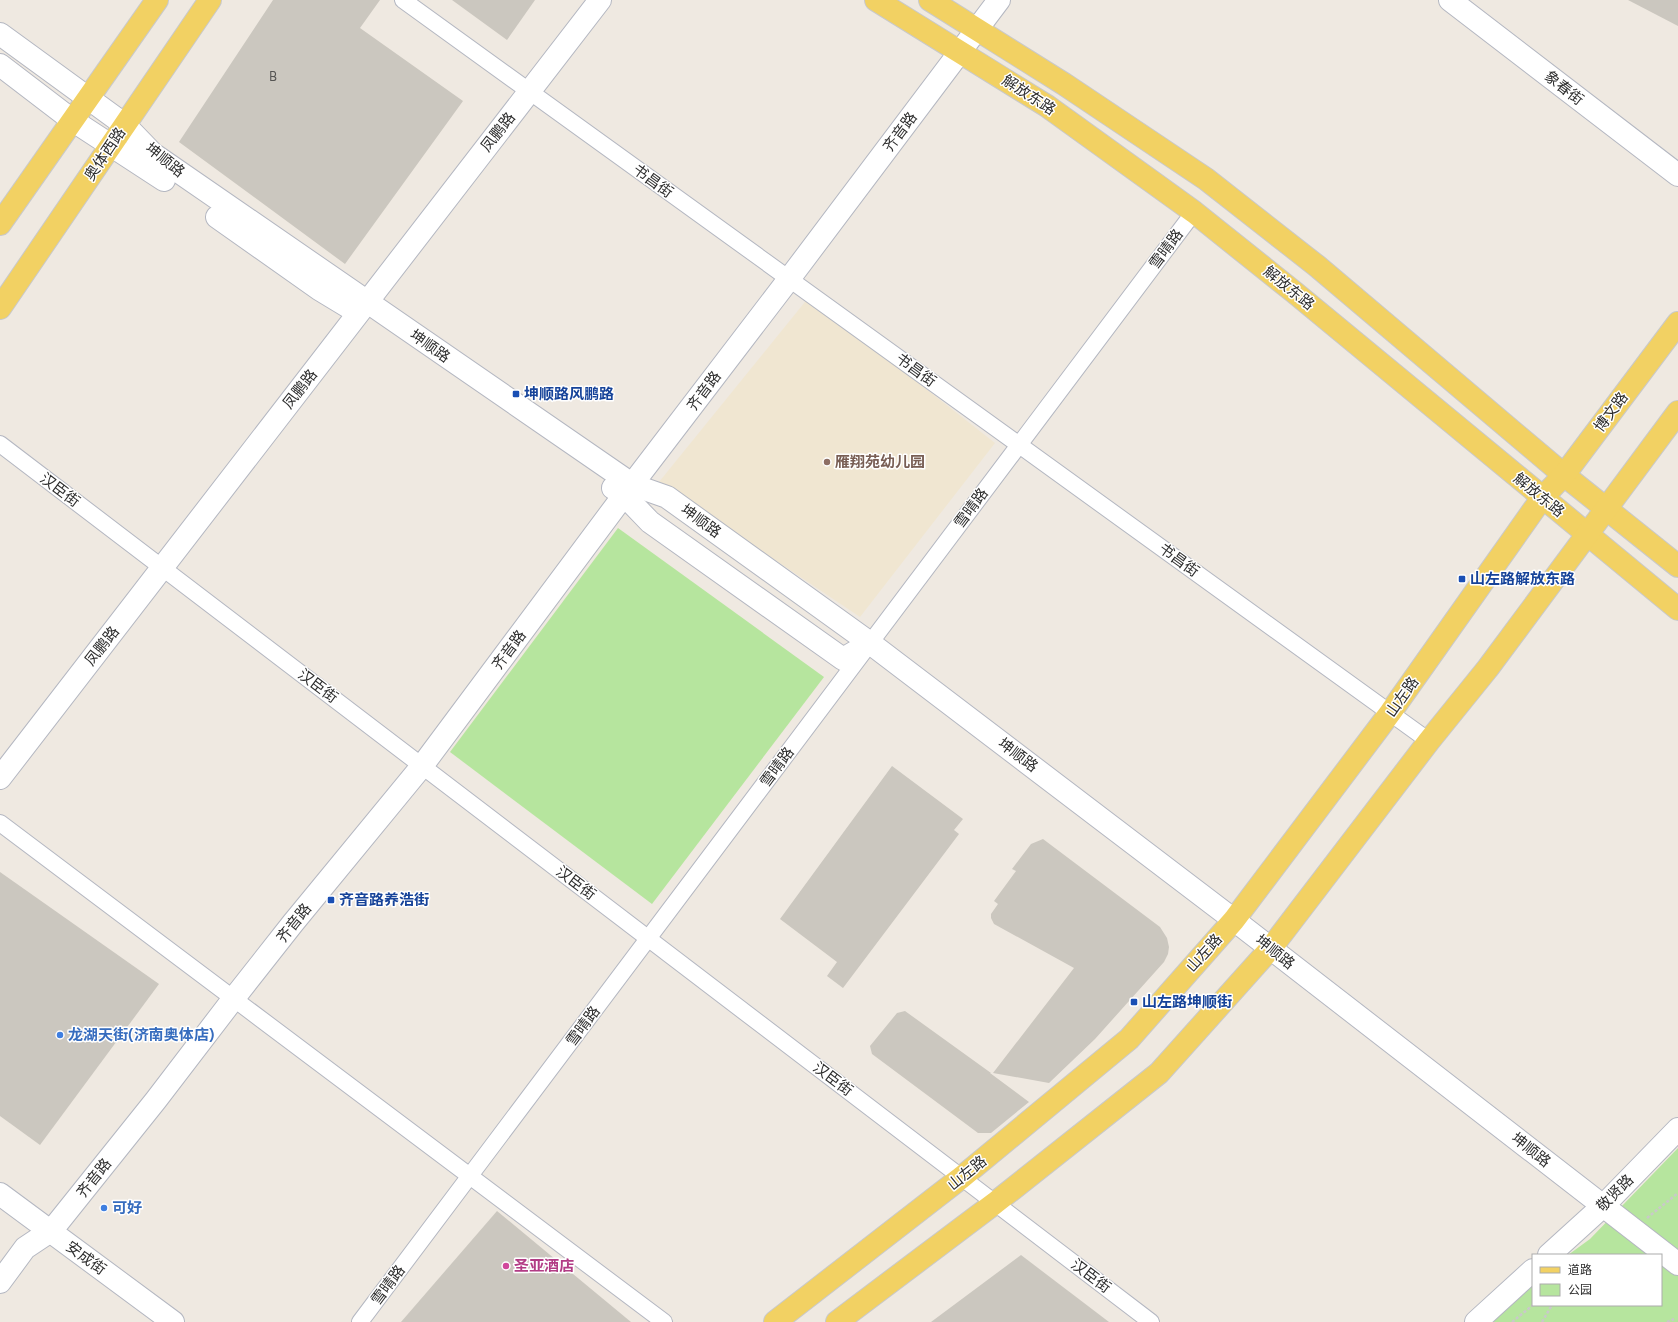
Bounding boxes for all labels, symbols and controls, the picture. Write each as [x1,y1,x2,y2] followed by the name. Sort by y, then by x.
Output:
[1541,67,1587,109] street label: 象春街
[269,69,277,84] house number: B
[999,71,1059,119] street label: 解放东路
[477,109,519,155] street label: 凤鹏路
[879,109,921,155] street label: 齐音路
[81,124,129,184] street label: 奥体西路
[142,139,188,181] street label: 坤顺路
[630,160,676,202] street label: 书昌街
[1145,226,1187,272] street label: 雪晴路
[1260,262,1318,314] street label: 解放东路
[406,326,454,366] street label: 坤顺路
[893,349,939,391] street label: 书昌街
[279,366,321,412] street label: 凤鹏路
[683,368,725,414] street label: 齐音路
[524,385,614,403] place label: 坤顺路风鹏路
[511,389,521,399] marker: 坤顺路风鹏路
[1590,389,1632,435] street label: 博文路
[835,453,925,471] place label: 雁翔苑幼儿园
[822,457,832,467] marker: 雁翔苑幼儿园
[37,469,83,511] street label: 汉臣街
[1510,469,1568,521] street label: 解放东路
[950,485,992,531] street label: 雪晴路
[678,500,724,542] street label: 坤顺路
[1156,539,1202,581] street label: 书昌街
[1470,570,1575,588] place label: 山左路解放东路
[1457,574,1467,584] marker: 山左路解放东路
[81,623,123,669] street label: 凤鹏路
[488,627,530,673] street label: 齐音路
[295,665,341,707] street label: 汉臣街
[1382,673,1422,721] street label: 山左路
[995,734,1041,776] street label: 坤顺路
[756,744,798,790] street label: 雪晴路
[553,862,599,904] street label: 汉臣街
[339,891,429,909] place label: 齐音路养浩街
[326,895,336,905] marker: 齐音路养浩街
[273,900,315,946] street label: 齐音路
[1182,930,1226,976] street label: 山左路
[1252,931,1298,973] street label: 坤顺路
[1142,993,1232,1011] place label: 山左路坤顺街
[1129,997,1139,1007] marker: 山左路坤顺街
[562,1003,604,1049] street label: 雪晴路
[68,1026,215,1044] place label: 龙湖天街(济南奥体店)
[55,1030,65,1040] marker: 龙湖天街(济南奥体店)
[810,1058,856,1100] street label: 汉臣街
[1508,1129,1554,1171] street label: 坤顺路
[944,1152,990,1194] street label: 山左路
[73,1155,115,1201] street label: 齐音路
[1593,1171,1637,1215] street label: 敬贤路
[112,1199,142,1217] place label: 可好
[99,1203,109,1213] marker: 可好
[63,1237,109,1279] street label: 安成街
[1532,1254,1662,1306] legend
[1068,1255,1114,1297] street label: 汉臣街
[514,1257,574,1275] place label: 圣亚酒店
[501,1261,511,1271] marker: 圣亚酒店
[367,1262,409,1308] street label: 雪晴路
[1568,1263,1592,1277] text: 道路
[1568,1283,1592,1297] text: 公园

